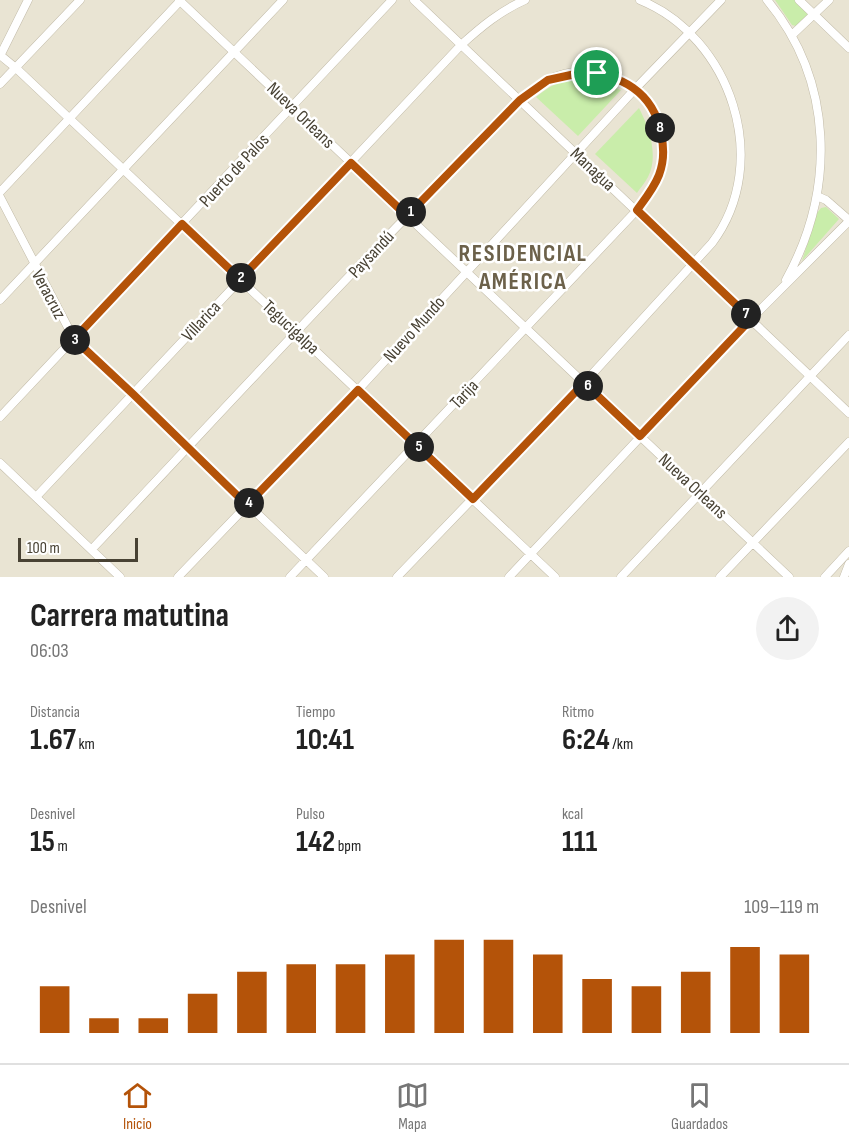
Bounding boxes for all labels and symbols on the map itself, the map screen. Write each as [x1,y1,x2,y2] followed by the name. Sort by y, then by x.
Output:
[571,47,622,98] pin
[262,78,339,153] street label: Nueva Orleans
[645,113,675,143] pin: 8
[195,129,274,211] street label: Puerto de Palos
[566,143,620,195] street label: Managua
[396,197,426,227] pin: 1
[344,226,399,282] street label: Paysandú
[458,239,588,296] district label: RESIDENCIAL AMÉRICA
[226,263,256,293] pin: 2
[27,266,70,323] street label: Veracruz
[379,292,450,367] street label: Nuevo Mundo
[258,296,324,359] street label: Tegucigalpa
[177,297,225,346] street label: Villarica
[731,299,761,329] pin: 7
[60,325,90,355] pin: 3
[573,371,603,401] pin: 6
[446,376,483,413] street label: Tarija
[404,432,434,462] pin: 5
[654,449,731,523] street label: Nueva Orleans
[234,488,264,518] pin: 4
[18,535,138,562] scale bar

